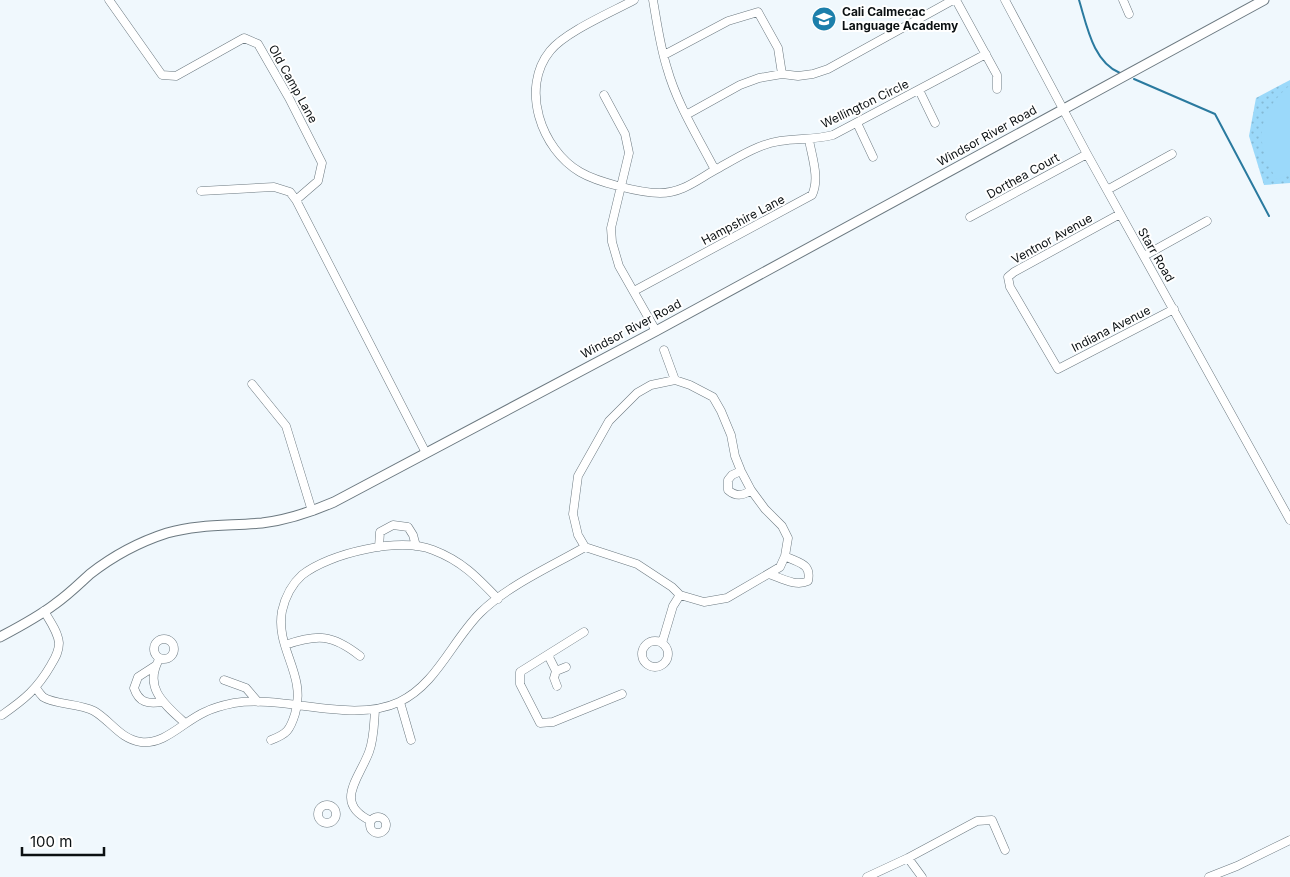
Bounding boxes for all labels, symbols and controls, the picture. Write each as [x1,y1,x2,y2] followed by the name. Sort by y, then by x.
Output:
[842,4,959,33] place label: Cali Calmecac Language Academy
[811,6,837,32] school or university icon: Cali Calmecac Language Academy
[266,42,321,126] street label: Old Camp Lane
[819,76,911,131] street label: Wellington Circle
[934,102,1039,169] street label: Windsor River Road
[984,149,1062,202] street label: Dorthea Court
[699,191,787,248] street label: Hampshire Lane
[1009,210,1095,267] street label: Ventnor Avenue
[1135,225,1178,284] street label: Starr Road
[578,296,684,361] street label: Windsor River Road
[1069,302,1153,355] street label: Indiana Avenue
[22,824,105,856] scale bar
[30,832,72,851] text: 100 m

